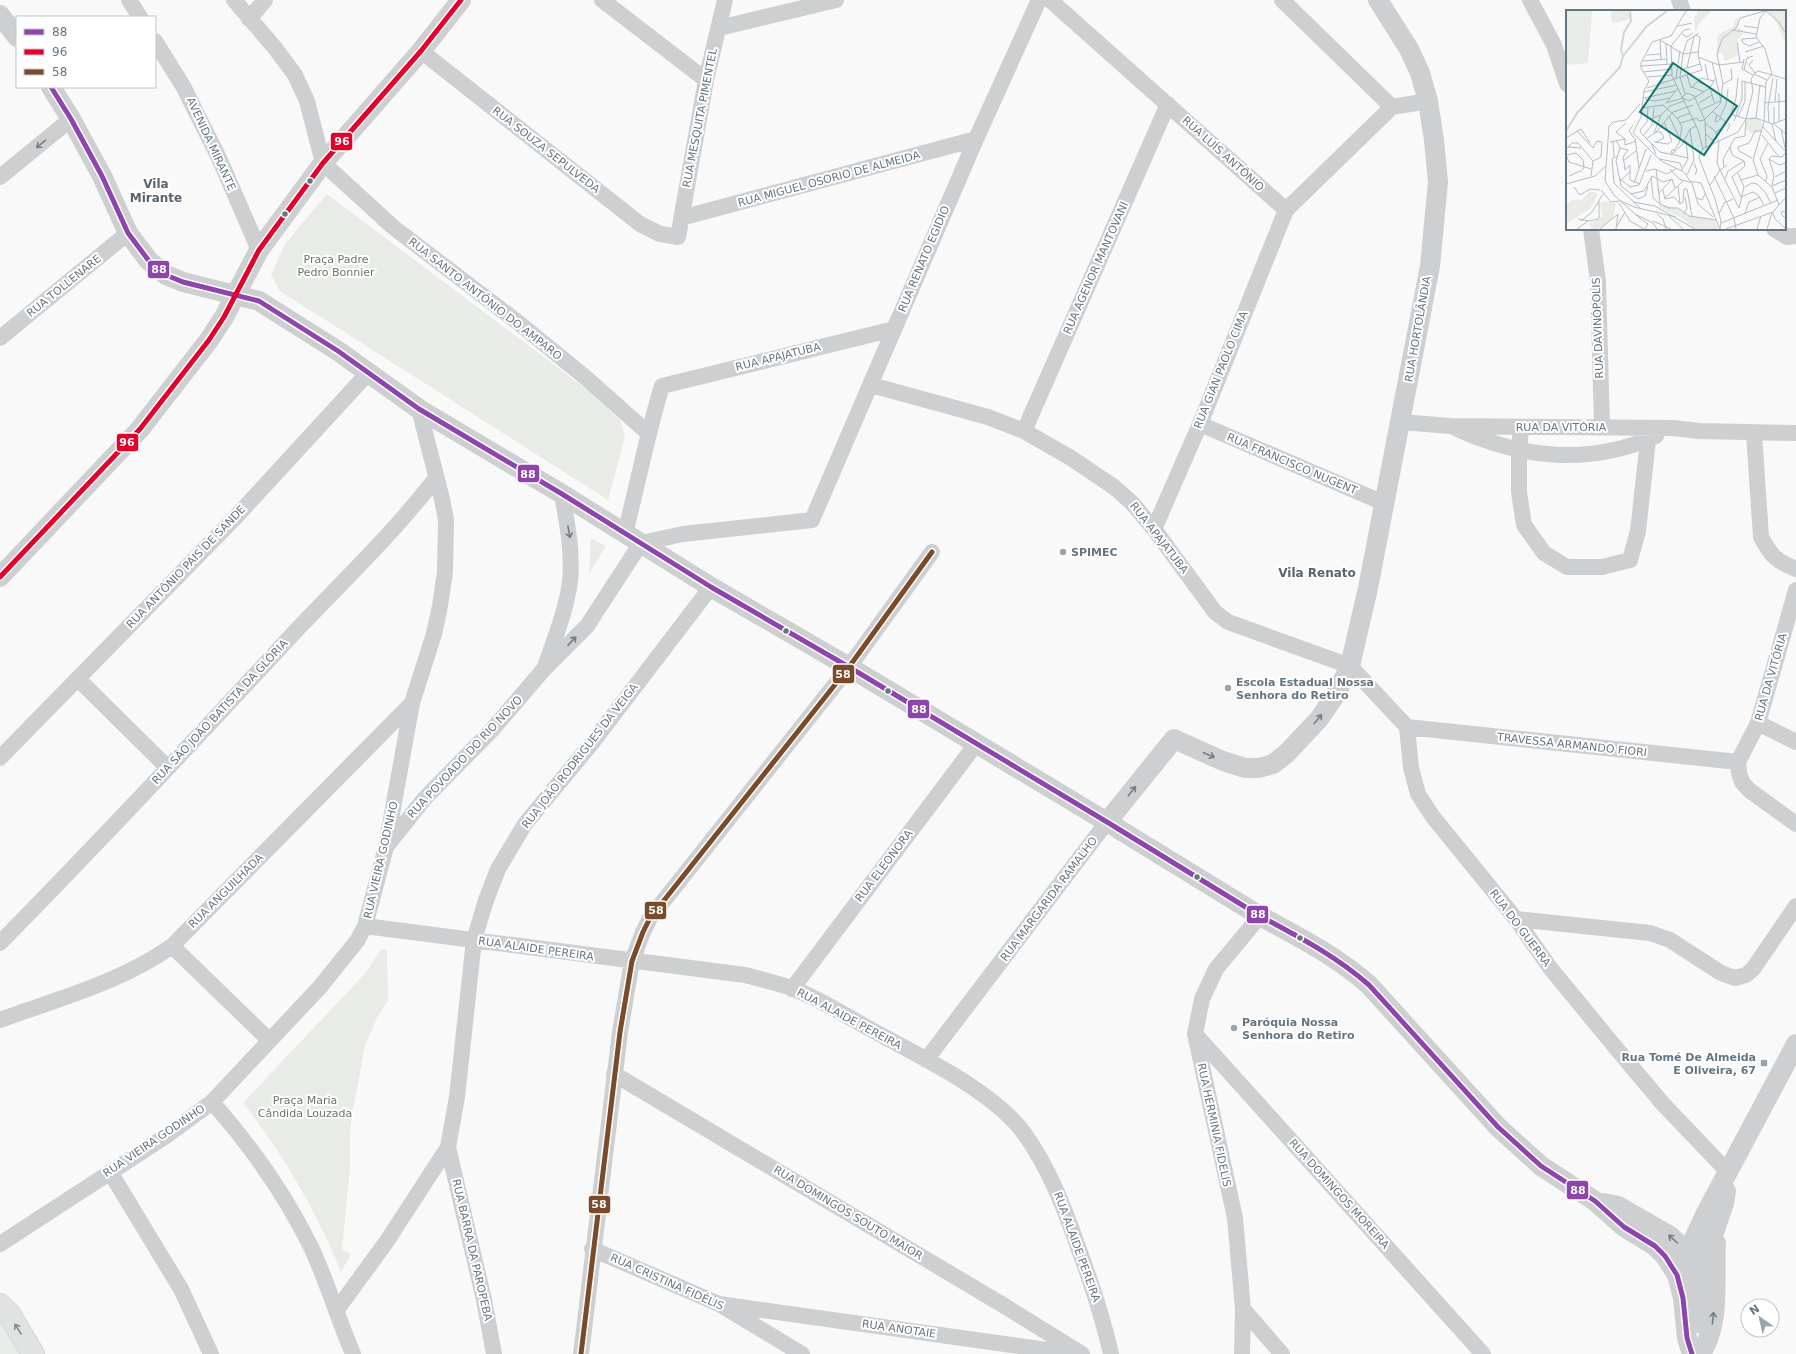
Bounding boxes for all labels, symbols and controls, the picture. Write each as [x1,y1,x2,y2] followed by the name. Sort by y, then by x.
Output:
[1566,10,1786,230] inset map
[16,16,156,88] legend
[52,25,67,39] text: 88
[52,45,67,59] text: 96
[680,47,720,189] street label: RUA MESQUITA PIMENTEL
[52,65,67,79] text: 58
[184,95,238,193] street label: AVENIDA MIRANTE
[490,104,603,196] street label: RUA SOUZA SEPULVEDA
[1180,114,1267,194] street label: RUA LUÍS ANTÔNIO
[330,132,353,151] line badge: 96
[334,135,350,148] text: 96
[35,139,46,148] one-way arrow
[737,148,922,210] street label: RUA MIGUEL OSORIO DE ALMEIDA
[305,176,315,186] unlabelled marker
[130,177,182,205] district label: Vila Mirante
[1061,200,1131,336] street label: RUA AGENOR MANTOVANI
[896,204,952,314] street label: RUA RENATO EGIDIO
[280,209,290,219] unlabelled marker
[406,235,564,363] street label: RUA SANTO ANTÔNIO DO AMPARO
[24,252,104,320] street label: RUA TOLLENARE
[297,253,375,279] park label: Praça Padre Pedro Bonnier
[147,260,170,279] line badge: 88
[151,263,167,276] text: 88
[1402,275,1434,383] street label: RUA HORTOLÃNDIA
[1590,277,1606,379] street label: RUA DAVINÓPOLIS
[1191,309,1251,431] street label: RUA GIAN PAOLO CIMA
[734,340,822,374] street label: RUA APAJATUBA
[1516,421,1607,434] street label: RUA DA VITÓRIA
[1225,431,1359,498] street label: RUA FRANCISCO NUGENT
[116,433,139,452] line badge: 96
[119,436,135,449] text: 96
[517,464,540,483] line badge: 88
[520,468,536,481] text: 88
[1127,500,1191,577] street label: RUA APAJATUBA
[124,503,248,631] street label: RUA ANTÔNIO PAIS DE SANDE
[565,526,573,539] one-way arrow
[1071,546,1118,559] place label: SPIMEC
[1058,547,1068,557] marker: SPIMEC
[1278,566,1356,580] district label: Vila Renato
[781,626,791,636] unlabelled marker
[1752,631,1790,722] street label: RUA DA VITÓRIA
[568,636,577,647] one-way arrow
[149,637,291,787] street label: RUA SÃO JOÃO BATISTA DA GLÓRIA
[832,664,855,684] line badge: 58
[835,668,851,681] text: 58
[1236,676,1374,702] place label: Escola Estadual Nossa Senhora do Retiro
[519,680,641,831] street label: RUA JOÃO RODRIGUES DA VEIGA
[1223,683,1233,693] marker: Escola Estadual Nossa Senhora do Retiro
[883,686,893,696] unlabelled marker
[405,693,525,821] street label: RUA POVOADO DO RIO NOVO
[907,699,930,719] line badge: 88
[911,703,927,716] text: 88
[1313,714,1322,725] one-way arrow
[1495,731,1648,759] street label: TRAVESSA ARMANDO FIORI
[1203,752,1215,759] one-way arrow
[1127,786,1136,797] one-way arrow
[361,800,401,920] street label: RUA VIEIRA GODINHO
[853,827,916,905] street label: RUA ELEONORA
[998,834,1100,964] street label: RUA MARGARIDA RAMALHO
[186,851,266,931] street label: RUA ANGUILHADA
[1192,872,1202,882] unlabelled marker
[1487,887,1554,970] street label: RUA DO GUERRA
[644,901,667,920] line badge: 58
[648,904,664,917] text: 58
[1246,905,1269,924] line badge: 88
[1250,908,1266,921] text: 88
[1295,933,1305,943] unlabelled marker
[477,934,595,964] street label: RUA ALAIDE PEREIRA
[795,986,904,1052] street label: RUA ALAIDE PEREIRA
[1242,1016,1355,1042] place label: Paróquia Nossa Senhora do Retiro
[1229,1023,1239,1033] marker: Paróquia Nossa Senhora do Retiro
[1621,1051,1756,1077] place label: Rua Tomé De Almeida E Oliveira, 67
[1759,1058,1769,1068] marker: Rua Tomé De Almeida E Oliveira, 67
[1195,1062,1233,1188] street label: RUA HERMINIA FIDELIS
[258,1094,352,1120] park label: Praça Maria Cândida Louzada
[101,1102,208,1180] street label: RUA VIEIRA GODINHO
[1286,1136,1392,1252] street label: RUA DOMINGOS MOREIRA
[771,1163,925,1263] street label: RUA DOMINGOS SOUTO MAIOR
[449,1178,495,1323] street label: RUA BARRA DA PAROPEBA
[1566,1180,1589,1200] line badge: 88
[1570,1184,1586,1197] text: 88
[1051,1190,1103,1304] street label: RUA ALAIDE PEREIRA
[588,1195,611,1214] line badge: 58
[591,1198,607,1211] text: 58
[1668,1234,1678,1243] one-way arrow
[608,1251,726,1313] street label: RUA CRISTINA FIDÉLIS
[1740,1298,1780,1338] north arrow
[1747,1302,1762,1318] text: N
[1709,1312,1717,1325] one-way arrow
[861,1317,937,1341] street label: RUA ANOTAIE
[14,1324,22,1335] one-way arrow

